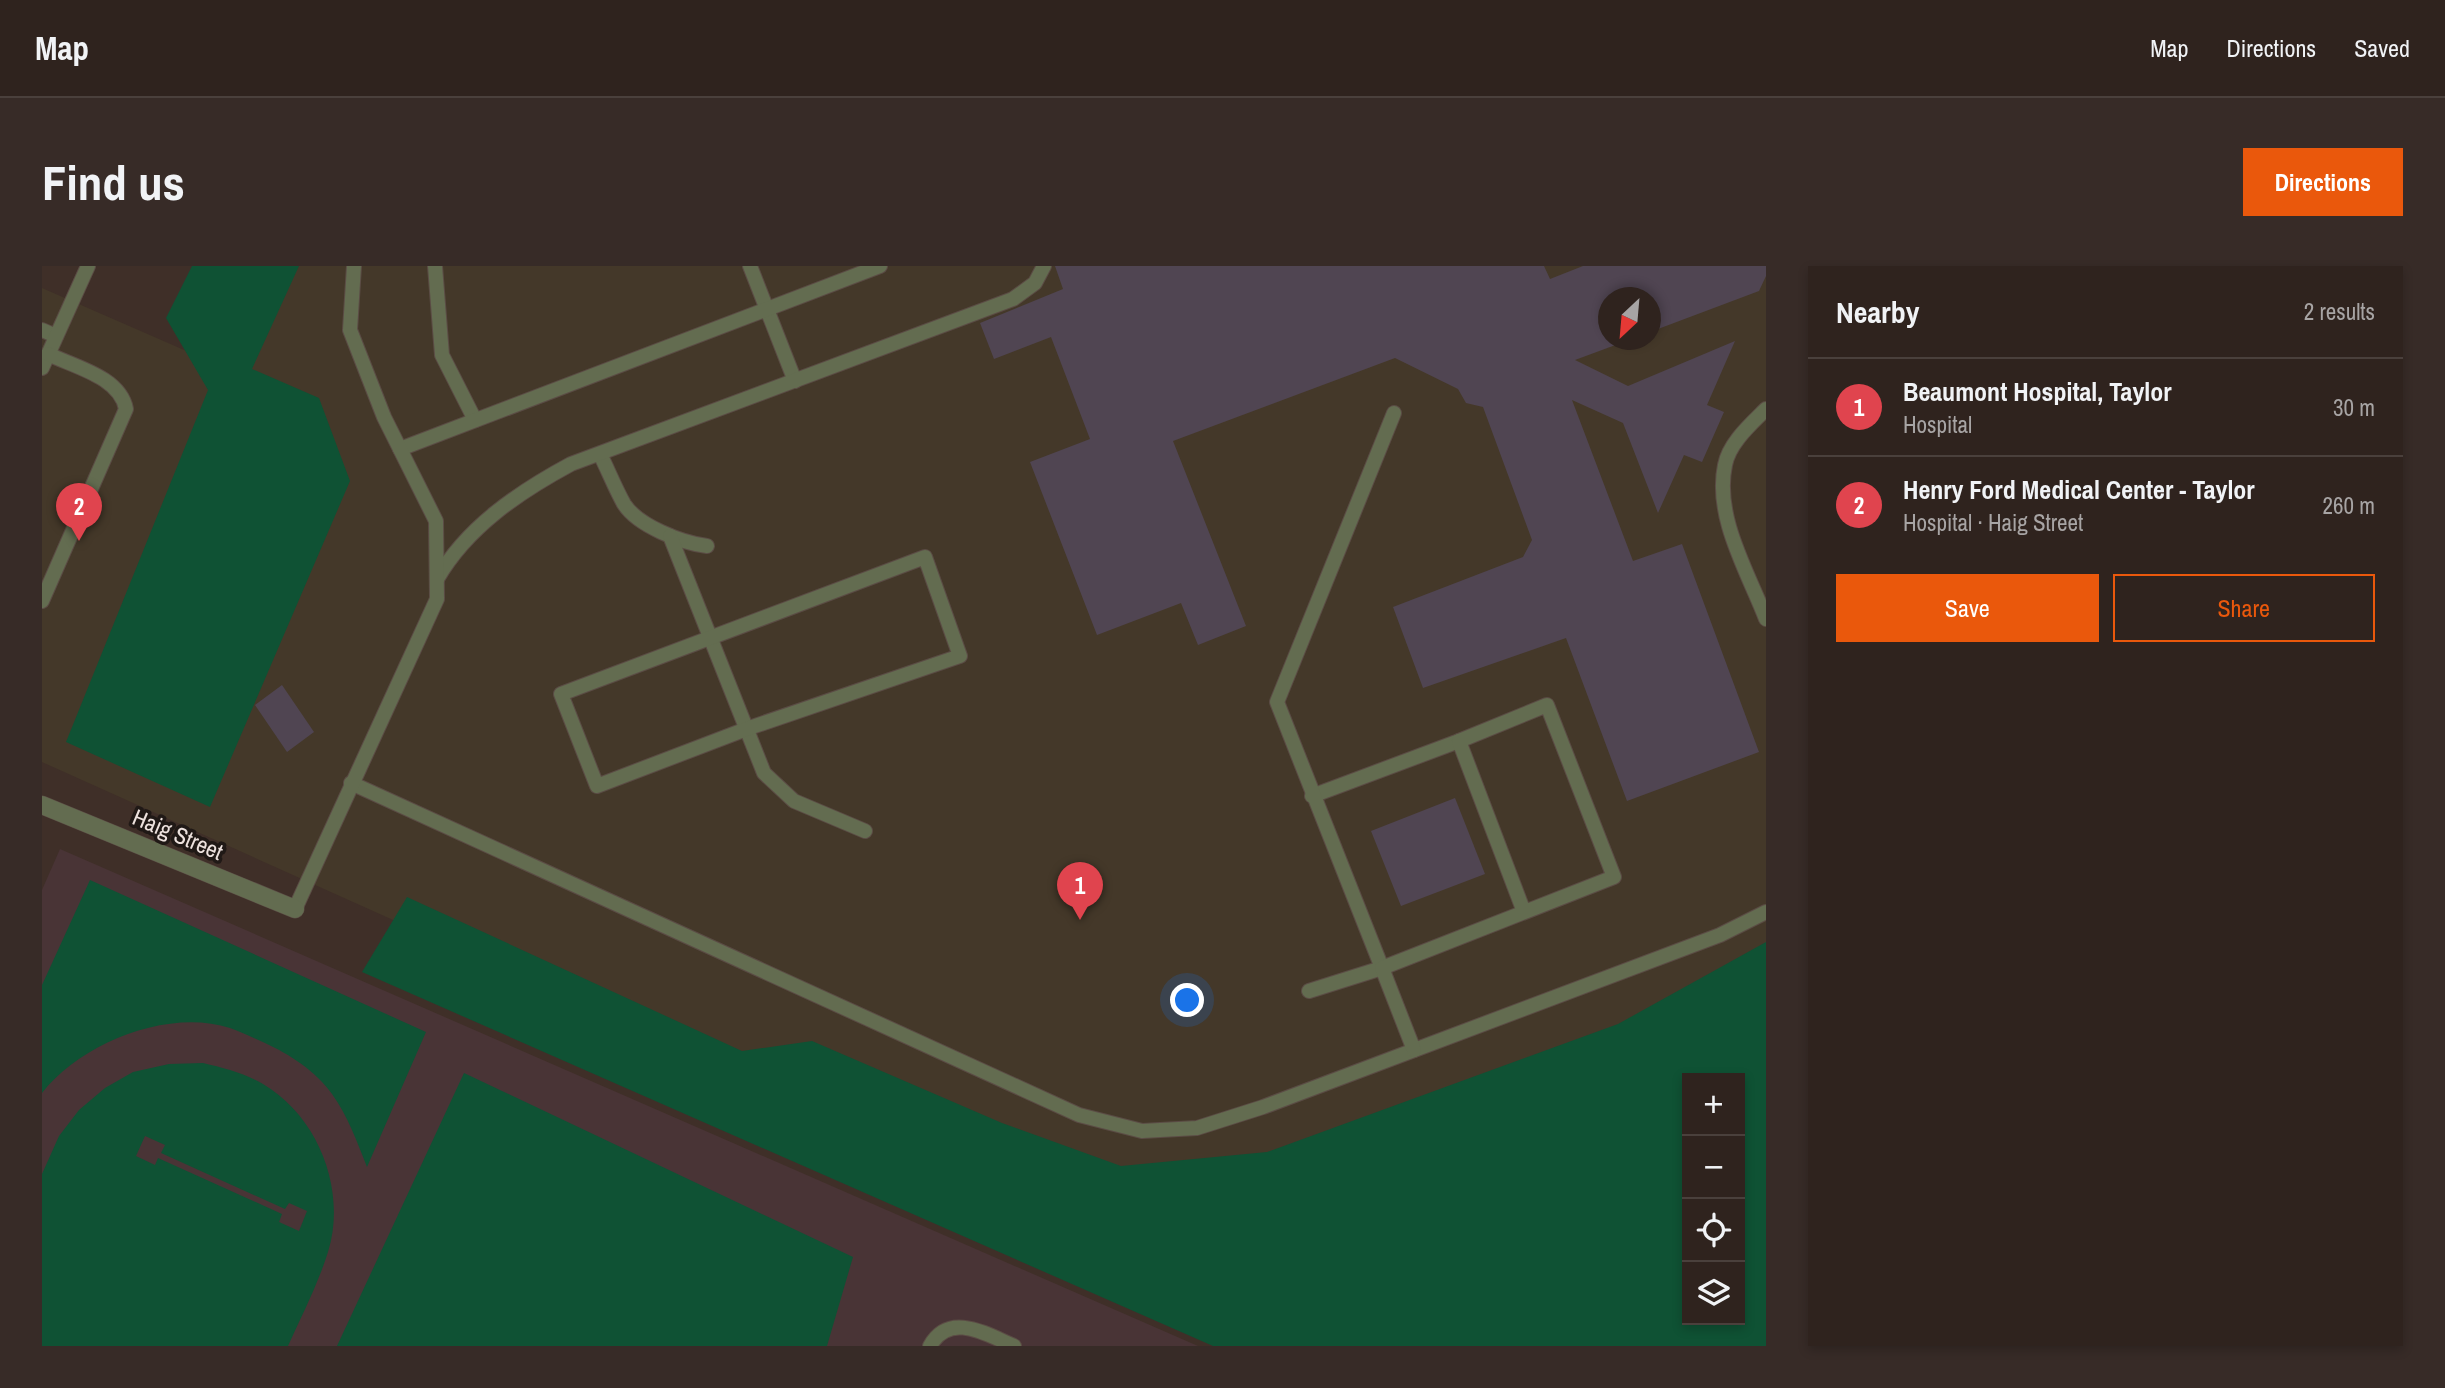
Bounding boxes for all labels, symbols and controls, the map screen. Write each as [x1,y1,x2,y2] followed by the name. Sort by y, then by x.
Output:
[35,26,89,70] text: Map
[2150,32,2188,64] text: Map
[2226,32,2316,64] text: Directions
[2354,32,2410,64] text: Saved
[2243,148,2403,216] button: Directions
[42,149,185,215] text: Find us
[1598,287,1661,350] north arrow
[1836,292,1919,332] text: Nearby
[2304,296,2375,327] text: 2 results
[1903,374,2172,409] text: Beaumont Hospital, Taylor
[1854,392,1864,423] text: 1
[2333,392,2375,423] text: 30 m
[1903,409,1972,440] text: Hospital
[1903,472,2255,507] text: Henry Ford Medical Center - Taylor
[56,483,102,541] pin: 2
[1854,490,1864,521] text: 2
[2323,490,2375,521] text: 260 m
[1903,507,2083,538] text: Hospital · Haig Street
[1836,574,2099,642] button: Save
[2113,574,2375,642] button: Share
[128,801,228,867] street label: Haig Street
[1057,862,1103,920] pin: 1
[1170,983,1204,1017] your location
[1682,1073,1745,1325] map controls
[1682,1073,1745,1136] button: +
[1682,1136,1745,1199] button: −
[1682,1199,1745,1262] button: locate
[1682,1262,1745,1325] button: layers

